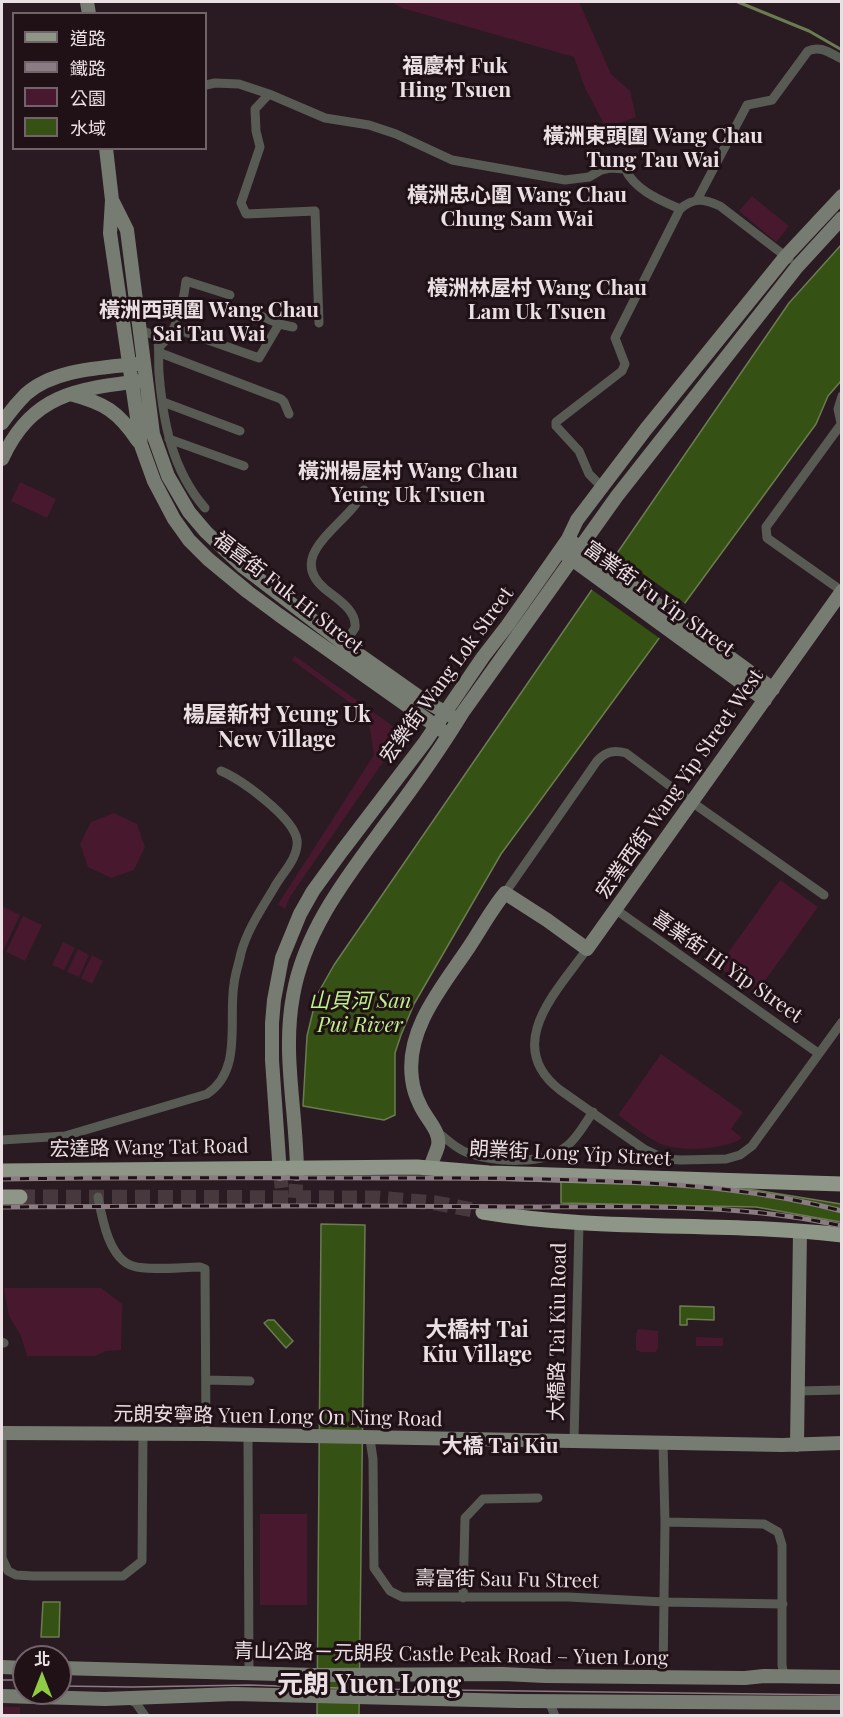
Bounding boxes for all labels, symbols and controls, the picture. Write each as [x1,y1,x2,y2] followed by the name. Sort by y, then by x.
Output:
[12,12,207,150] legend
[70,26,106,50] text: 道路
[399,53,511,103] district label: 福慶村 Fuk Hing Tsuen
[70,56,106,80] text: 鐵路
[70,86,106,110] text: 公園
[70,116,106,140] text: 水域
[543,123,763,173] district label: 橫洲東頭圍 Wang Chau Tung Tau Wai
[407,182,627,232] district label: 橫洲忠心圍 Wang Chau Chung Sam Wai
[427,275,647,325] district label: 橫洲林屋村 Wang Chau Lam Uk Tsuen
[99,297,319,347] district label: 橫洲西頭圍 Wang Chau Sai Tau Wai
[298,458,518,508] district label: 橫洲楊屋村 Wang Chau Yeung Uk Tsuen
[208,527,368,659] street label: 福喜街 Fuk Hi Street
[579,536,739,662] street label: 富業街 Fu Yip Street
[375,582,519,768] street label: 宏樂街 Wang Lok Street
[591,665,769,903] street label: 宏業西街 Wang Yip Street West
[183,702,371,754] district label: 楊屋新村 Yeung Uk New Village
[647,906,807,1028] street label: 喜業街 Hi Yip Street
[308,988,412,1038] water label: 山貝河 San Pui River
[49,1134,249,1162] street label: 宏達路 Wang Tat Road
[468,1137,672,1171] street label: 朗業街 Long Yip Street
[544,1242,572,1422] street label: 大橋路 Tai Kiu Road
[422,1317,532,1368] district label: 大橋村 Tai Kiu Village
[113,1402,443,1432] street label: 元朗安寧路 Yuen Long On Ning Road
[441,1433,559,1459] district label: 大橋 Tai Kiu
[415,1566,599,1594] street label: 壽富街 Sau Fu Street
[233,1639,669,1671] street label: 青山公路－元朗段 Castle Peak Road – Yuen Long
[12,1645,72,1705] north arrow
[34,1648,50,1669] text: 北
[277,1669,461,1701] district label: 元朗 Yuen Long

